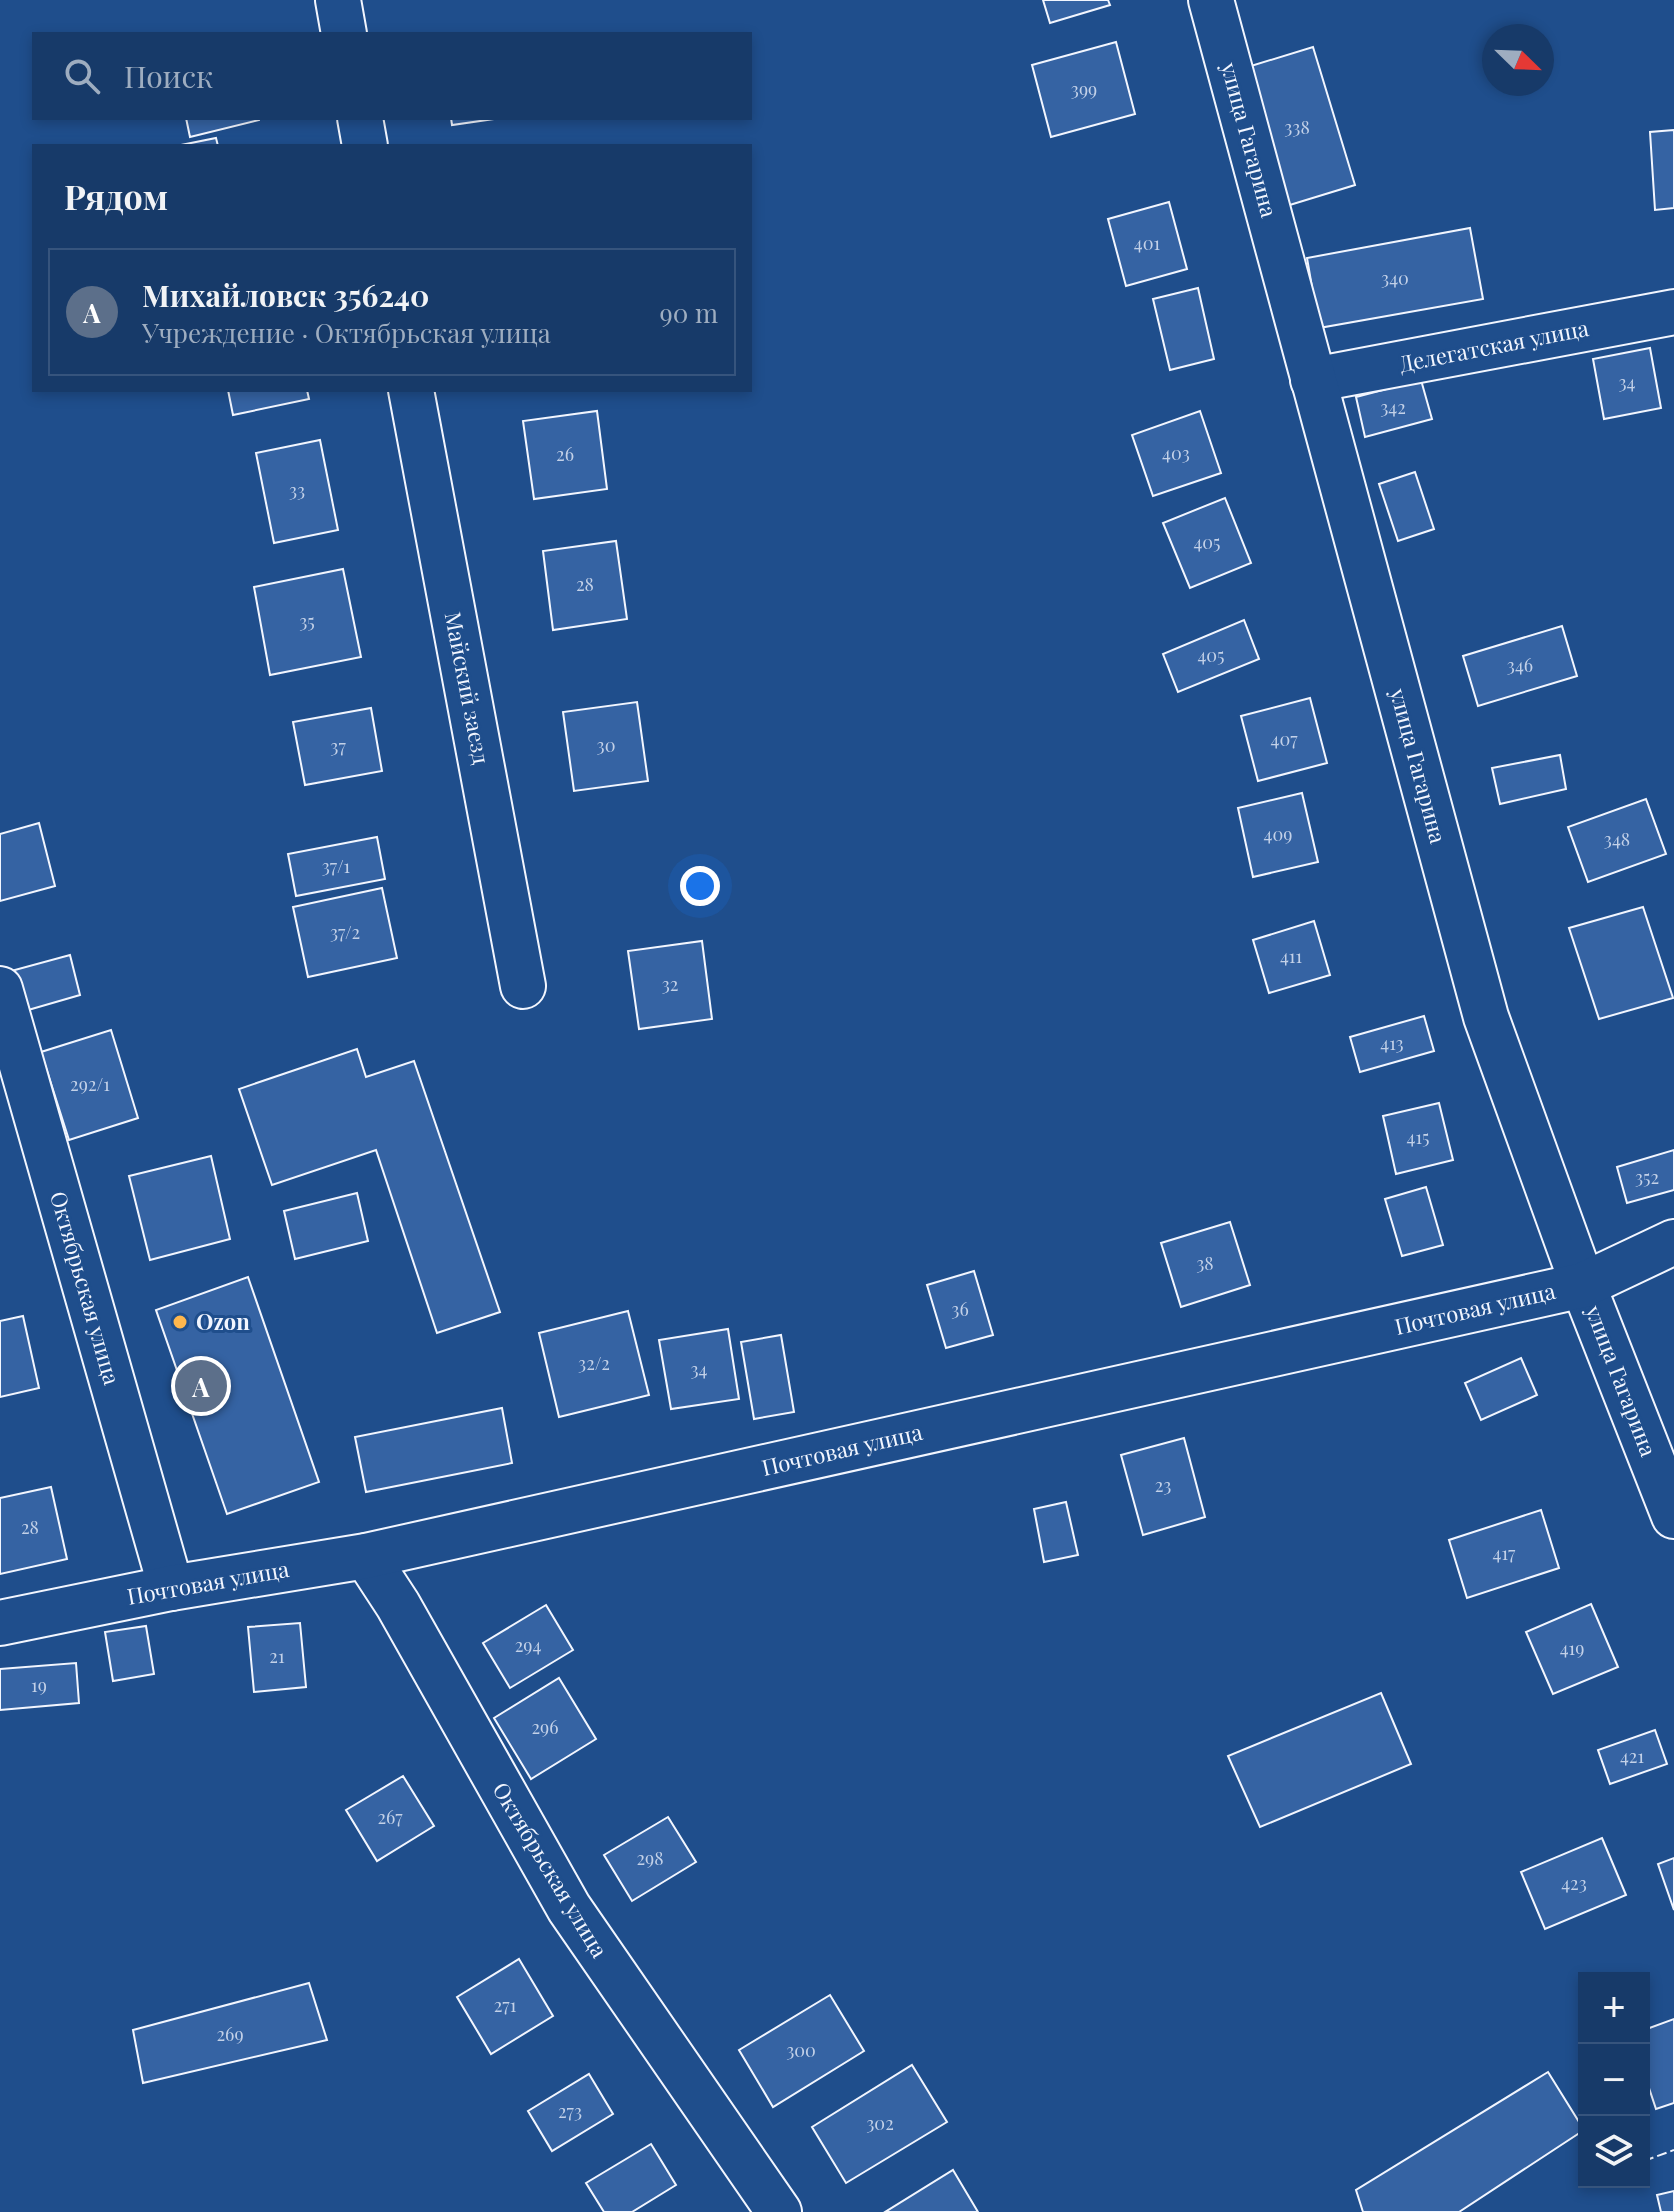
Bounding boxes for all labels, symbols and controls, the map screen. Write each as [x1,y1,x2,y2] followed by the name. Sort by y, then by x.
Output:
[1482,24,1554,96] north arrow
[32,32,752,120] search box
[60,54,104,98] icon: search
[124,56,213,96] text: Поиск
[1215,58,1285,220] street label: улица Гагарина
[1071,77,1097,101] house number: 399
[1284,115,1310,139] house number: 338
[64,173,168,219] text: Рядом
[1134,231,1161,255] house number: 401
[1381,266,1409,290] house number: 340
[142,275,429,315] text: Михайловск 356240
[83,295,101,330] text: A
[660,295,718,330] text: 90 m
[1397,312,1591,378] street label: Делегатская улица
[142,315,551,350] text: Учреждение · Октябрьская улица
[1618,370,1636,394] house number: 34
[1380,395,1406,419] house number: 342
[1162,441,1190,465] house number: 403
[556,442,574,466] house number: 26
[289,478,305,502] house number: 33
[1193,530,1221,554] house number: 405
[576,572,594,596] house number: 28
[299,609,315,633] house number: 35
[439,609,498,767] street label: Майский заезд
[1197,643,1225,667] house number: 405
[1507,653,1533,677] house number: 346
[1384,684,1454,846] street label: улица Гагарина
[1271,727,1298,751] house number: 407
[597,733,615,757] house number: 30
[330,734,346,758] house number: 37
[1264,822,1292,846] house number: 409
[1604,827,1630,851] house number: 348
[322,854,351,878] house number: 37/1
[680,866,720,906] your location
[330,920,360,944] house number: 37/2
[1280,944,1302,968] house number: 411
[662,972,678,996] house number: 32
[1380,1031,1404,1055] house number: 413
[70,1072,110,1096] house number: 292/1
[1407,1125,1429,1149] house number: 415
[1635,1165,1659,1189] house number: 352
[44,1188,128,1388] street label: Октябрьская улица
[1196,1251,1214,1275] house number: 38
[1392,1275,1558,1341] street label: Почтовая улица
[951,1297,969,1321] house number: 36
[1579,1300,1664,1460] street label: улица Гагарина
[196,1306,250,1336] place label: Ozon
[171,1313,189,1331] marker: Ozon
[578,1351,610,1375] house number: 32/2
[175,1356,227,1416] pin: A
[690,1357,708,1381] house number: 34
[759,1416,925,1482] street label: Почтовая улица
[1155,1473,1171,1497] house number: 23
[21,1515,39,1539] house number: 28
[1493,1541,1516,1565] house number: 417
[125,1553,291,1611] street label: Почтовая улица
[515,1633,541,1657] house number: 294
[1560,1636,1584,1660] house number: 419
[269,1644,285,1668] house number: 21
[31,1673,47,1697] house number: 19
[531,1715,559,1739] house number: 296
[1620,1744,1644,1768] house number: 421
[487,1776,615,1963] street label: Октябрьская улица
[377,1805,403,1829] house number: 267
[636,1846,664,1870] house number: 298
[1561,1871,1587,1895] house number: 423
[1578,1972,1650,2188] map controls
[1578,1972,1650,2044] button: +
[494,1993,517,2017] house number: 271
[216,2022,244,2046] house number: 269
[786,2038,816,2062] house number: 300
[1578,2044,1650,2116] button: −
[558,2099,582,2123] house number: 273
[866,2111,894,2135] house number: 302
[1578,2116,1650,2188] button: layers

